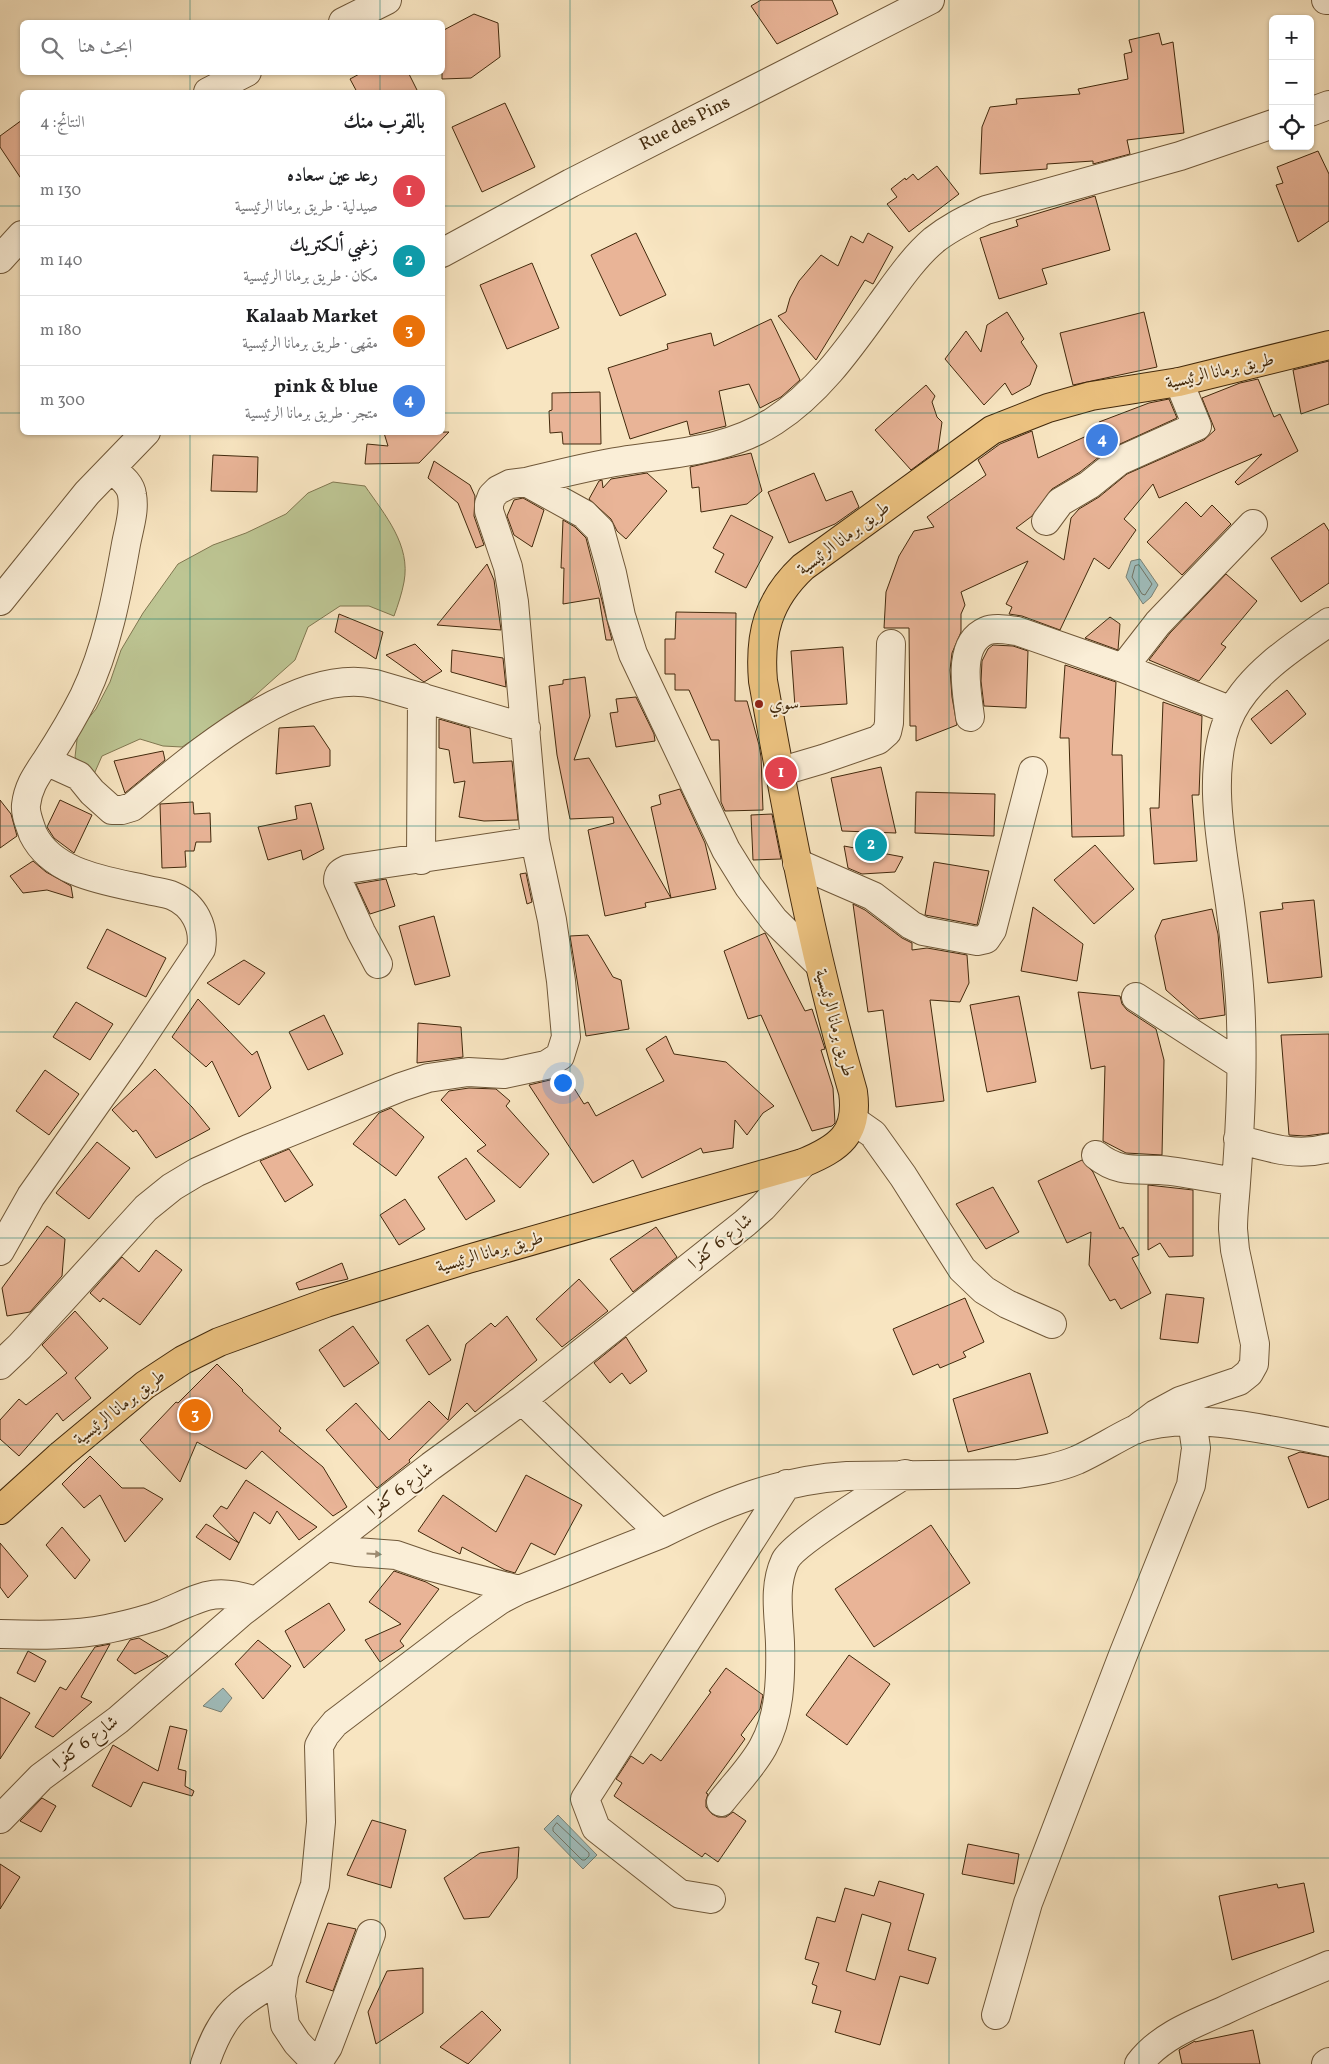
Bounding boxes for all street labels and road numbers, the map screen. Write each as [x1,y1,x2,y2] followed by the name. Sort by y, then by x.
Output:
[635,90,735,158] street label: Rue des Pins
[1163,347,1277,397] street label: طريق برمانا الرئيسية
[792,496,896,582] street label: طريق برمانا الرئيسية
[808,966,860,1080] street label: طريق برمانا الرئيسية
[683,1208,759,1277] street label: شارع 6 كفرا
[433,1226,547,1280] street label: طريق برمانا الرئيسية
[69,1364,171,1452] street label: طريق برمانا الرئيسية
[363,1457,440,1524] street label: شارع 6 كفرا
[48,1710,125,1777] street label: شارع 6 كفرا

